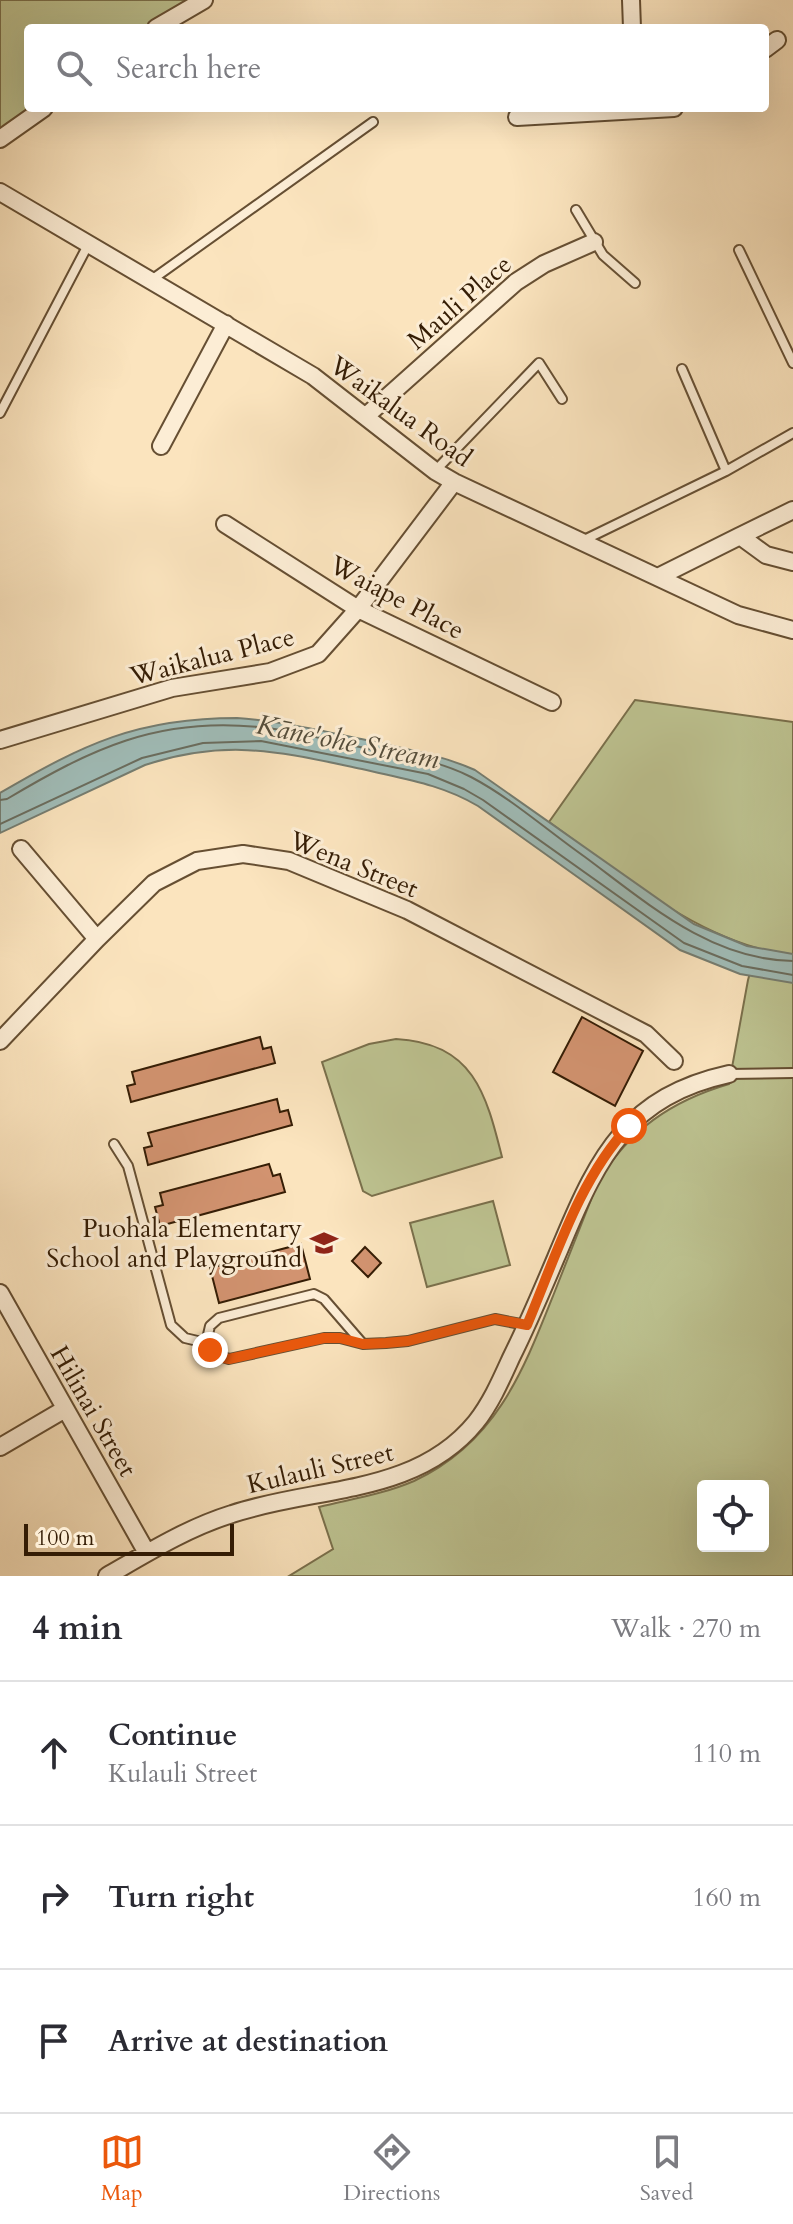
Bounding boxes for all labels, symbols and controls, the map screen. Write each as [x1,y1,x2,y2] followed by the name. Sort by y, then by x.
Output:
[24,24,769,112] search box
[52,46,96,90] icon: search
[116,48,261,89] text: Search here
[400,247,519,358] street label: Mauli Place
[321,347,479,475] street label: Waikalua Road
[322,547,470,648] street label: Waiape Place
[125,619,298,694] street label: Waikalua Place
[253,706,443,778] water label: Kāne'ohe Stream
[283,822,423,906] street label: Wena Street
[611,1108,647,1144] route start
[46,1211,302,1276] place label: Puohala Elementary School and Playground
[309,1228,339,1258] school or university icon: Puohala Elementary School and Playground
[192,1332,228,1368] route end
[42,1339,145,1483] street label: Hilinai Street
[243,1435,397,1502] street label: Kulauli Street
[697,1480,769,1552] map controls
[697,1480,769,1552] button: locate
[24,1520,234,1556] scale bar
[36,1523,94,1553] text: 100 m
[32,1605,123,1651] text: 4 min
[611,1611,761,1646] text: Walk · 270 m
[108,1715,237,1756] text: Continue
[32,1731,76,1775] icon: ahead
[692,1736,761,1771] text: 110 m
[108,1756,257,1791] text: Kulauli Street
[32,1875,76,1919] icon: right
[108,1877,254,1918] text: Turn right
[692,1880,761,1915] text: 160 m
[32,2019,76,2063] icon: arrive
[108,2021,388,2062] text: Arrive at destination
[100,2130,144,2208] tab: Map
[343,2130,440,2208] tab: Directions
[640,2130,693,2208] tab: Saved

